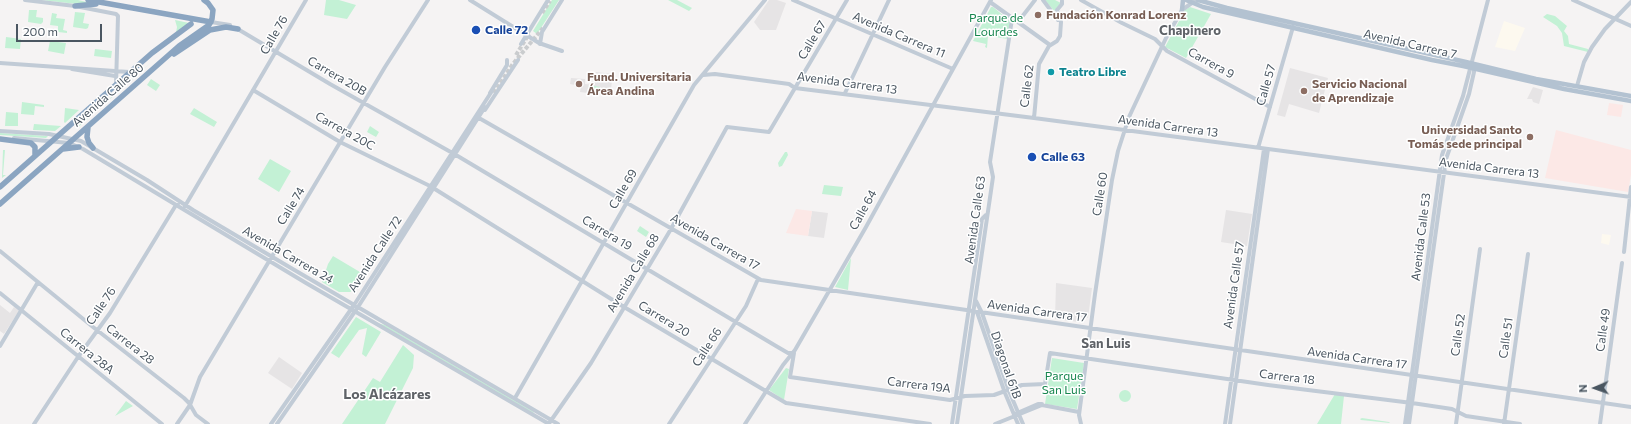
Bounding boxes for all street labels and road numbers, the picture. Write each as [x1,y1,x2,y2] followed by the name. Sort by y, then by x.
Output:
[850,9,948,61] street label: Avenida Carrera 11
[257,13,291,57] street label: Calle 76
[795,18,829,62] street label: Calle 67
[1362,26,1458,62] street label: Avenida Carrera 7
[1185,44,1237,82] street label: Carrera 9
[305,53,369,99] street label: Carrera 20B
[69,60,147,130] street label: Avenida Calle 80
[1253,63,1279,107] street label: Calle 57
[1017,64,1037,108] street label: Calle 62
[796,69,898,97] street label: Avenida Carrera 13
[313,109,377,153] street label: Carrera 20C
[1117,112,1219,140] street label: Avenida Carrera 13
[1438,155,1540,181] street label: Avenida Carrera 13
[606,167,640,211] street label: Calle 69
[1089,171,1111,217] street label: Calle 60
[962,175,988,265] street label: Avenida Calle 63
[274,184,308,228] street label: Calle 74
[846,187,880,233] street label: Calle 64
[1408,192,1434,282] street label: Avenida Calle 53
[668,211,762,273] street label: Avenida Carrera 17
[579,212,635,254] street label: Carrera 19
[345,213,405,295] street label: Avenida Calle 72
[240,223,336,287] street label: Avenida Carrera 24
[604,231,662,315] street label: Avenida Calle 68
[1221,240,1247,330] street label: Avenida Calle 57
[83,284,119,328] street label: Calle 76
[986,297,1088,325] street label: Avenida Carrera 17
[635,298,693,340] street label: Carrera 20
[1593,307,1613,353] street label: Calle 49
[1448,313,1468,357] street label: Calle 52
[1496,317,1516,359] street label: Calle 51
[103,321,157,367] street label: Carrera 28
[57,325,117,377] street label: Carrera 28A
[689,325,725,369] street label: Calle 66
[988,329,1024,401] street label: Diagonal 61B
[1306,344,1408,372] street label: Avenida Carrera 17
[1258,366,1316,388] street label: Carrera 18
[886,374,952,396] street label: Carrera 19A

